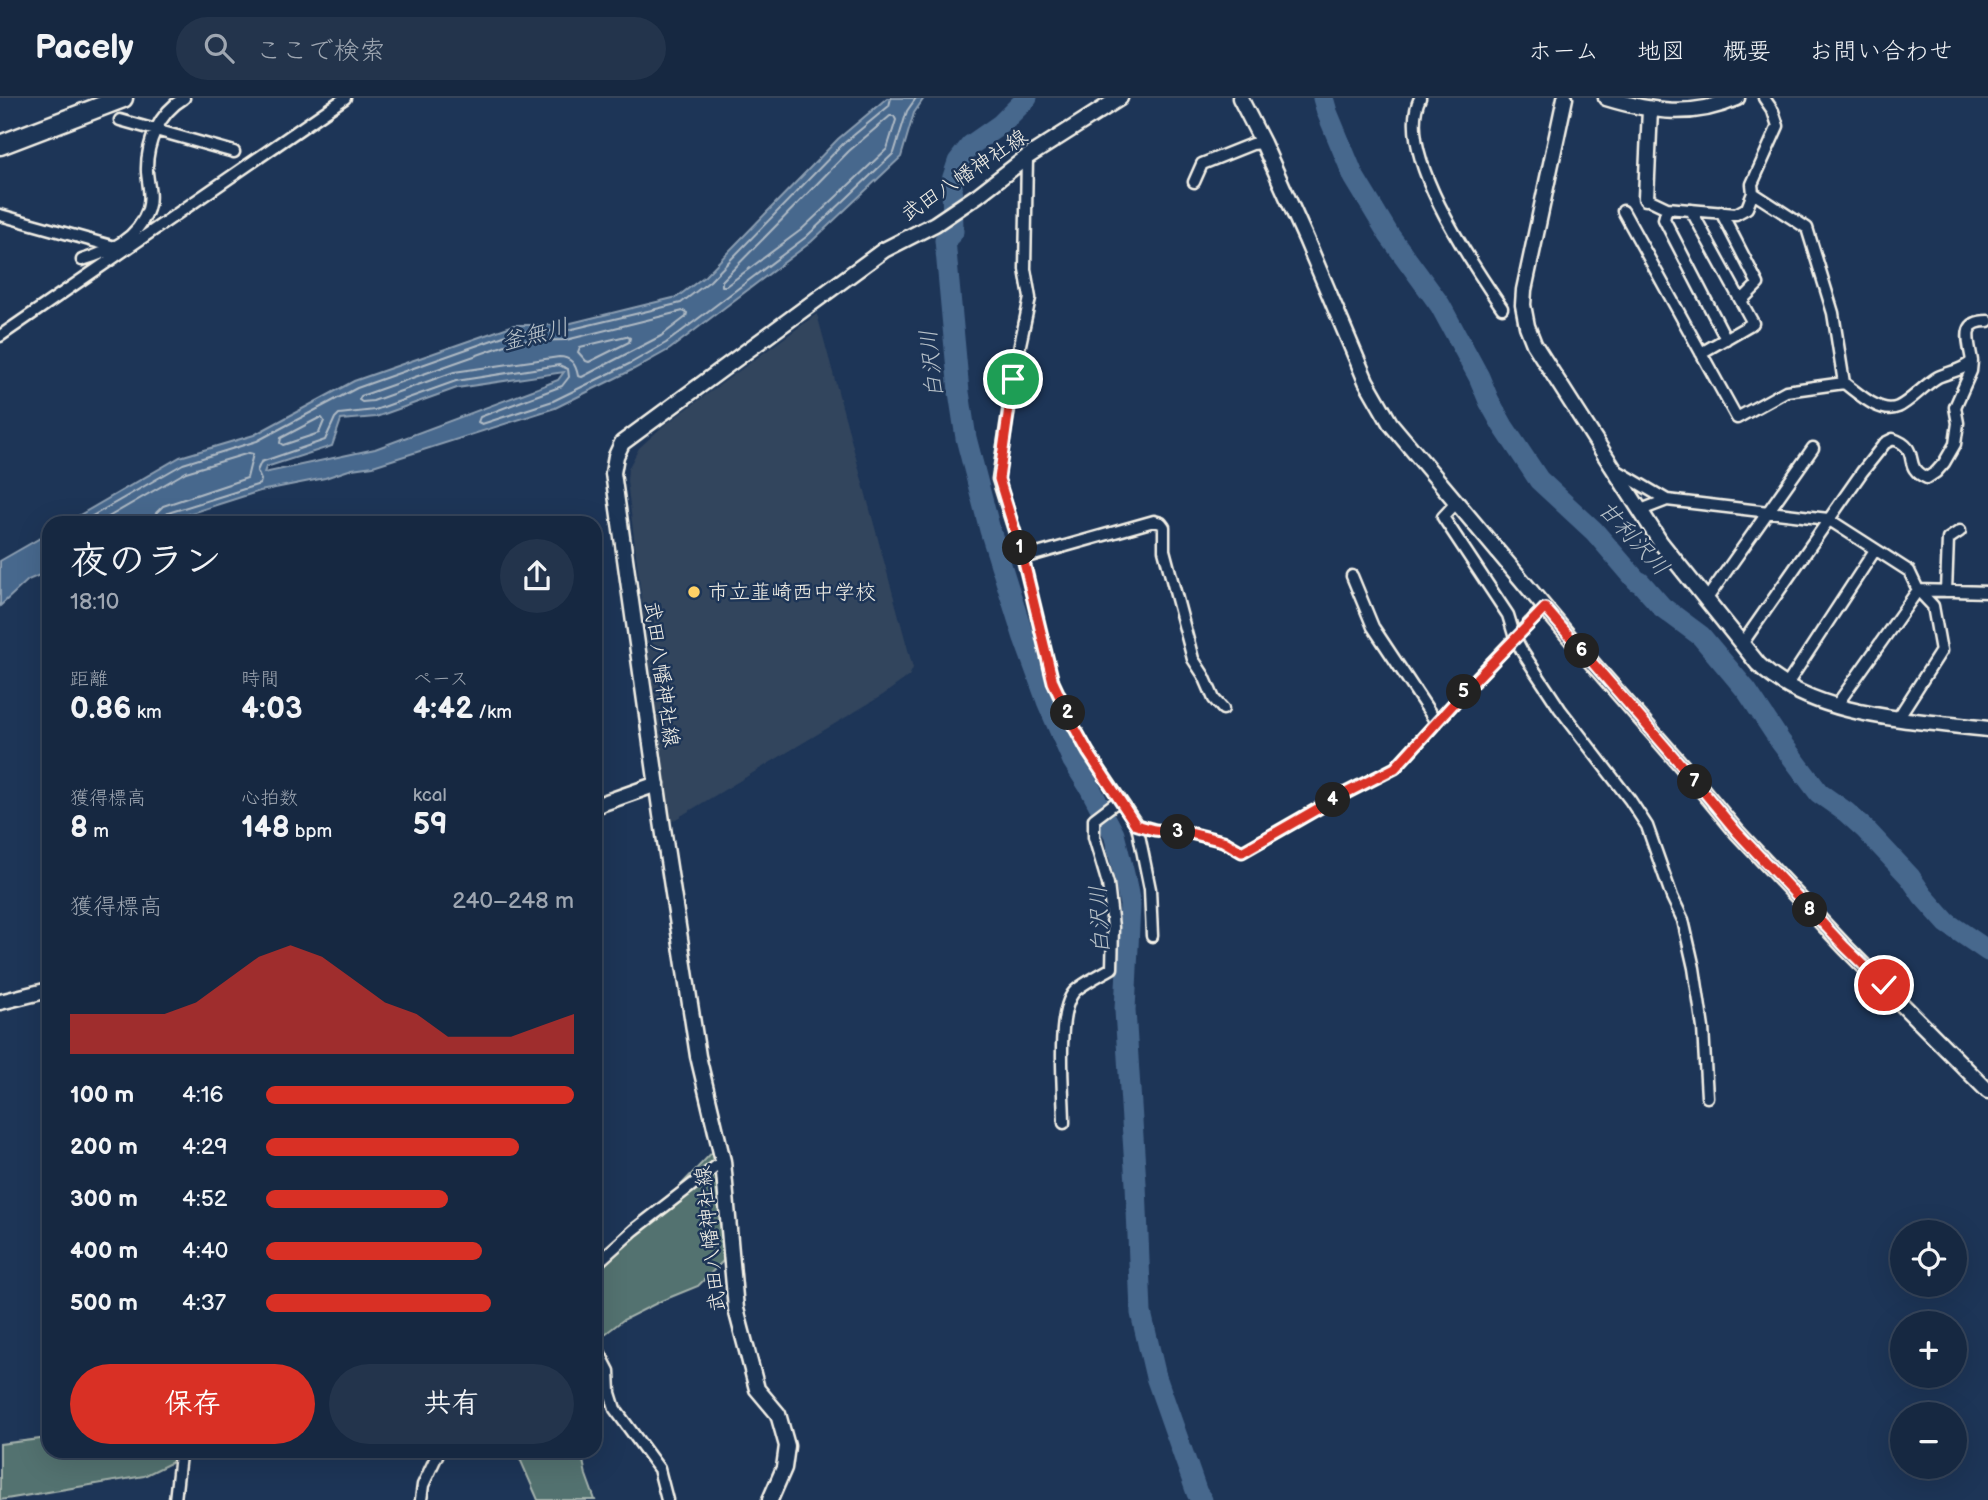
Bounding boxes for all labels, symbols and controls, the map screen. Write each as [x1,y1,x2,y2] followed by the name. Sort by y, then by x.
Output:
[176,17,666,80] search box
[35,28,134,68] text: Pacely
[200,29,238,67] icon: search
[256,36,386,67] text: ここで検索
[1528,37,1599,66] text: ホーム
[1637,37,1685,66] text: 地図
[1723,37,1771,66] text: 概要
[1809,37,1953,66] text: お問い合わせ
[896,124,1032,227] street label: 武田八幡神社線
[498,313,572,357] water label: 釜無川
[914,328,950,400] water label: 白沢川
[983,349,1043,409] pin
[994,360,1032,398] icon: arrive
[1592,495,1675,582] water label: 甘利沢川
[1002,531,1038,566] pin: 1
[1016,536,1024,559] text: 1
[70,539,222,584] text: 夜のラン
[500,539,574,613] button: share
[708,580,876,605] place label: 市立韮崎西中学校
[686,584,702,600] marker: 市立韮崎西中学校
[70,588,119,616] text: 18:10
[639,600,684,749] street label: 武田八幡神社線
[1564,634,1600,668] pin: 6
[1576,639,1587,662] text: 6
[70,668,108,691] text: 距離
[241,668,279,691] text: 時間
[413,668,469,691] text: ペース
[1446,674,1482,710] pin: 5
[1458,680,1469,703] text: 5
[70,691,132,727] text: 0.86
[241,691,302,727] text: 4:03
[413,691,473,727] text: 4:42
[1050,696,1086,730] pin: 2
[132,701,162,724] text: km
[473,701,512,724] text: /km
[1062,701,1073,724] text: 2
[1678,764,1712,800] pin: 7
[1689,770,1700,793] text: 7
[1316,782,1350,818] pin: 4
[413,784,447,807] text: kcal
[70,787,146,810] text: 獲得標高
[241,787,298,810] text: 心拍数
[1327,788,1338,811] text: 4
[413,807,448,843] text: 59
[70,810,88,846] text: 8
[241,810,290,846] text: 148
[1160,814,1196,850] pin: 3
[88,820,109,843] text: m
[290,820,332,843] text: bpm
[1172,820,1183,843] text: 3
[1084,885,1116,955] water label: 白沢川
[452,887,574,915] text: 240–248 m
[1792,892,1828,928] pin: 8
[70,893,162,921] text: 獲得標高
[1804,898,1815,921] text: 8
[1854,955,1914,1015] pin
[1865,966,1903,1004] icon: check
[70,1081,134,1109] text: 100 m
[182,1081,224,1109] text: 4:16
[70,1133,138,1161] text: 200 m
[182,1133,228,1161] text: 4:29
[690,1165,731,1313] street label: 武田八幡神社線
[70,1185,138,1213] text: 300 m
[182,1185,227,1213] text: 4:52
[1890,1220,1967,1479] map controls
[1890,1220,1967,1297] button: locate
[70,1237,138,1265] text: 400 m
[182,1237,228,1265] text: 4:40
[70,1289,138,1317] text: 500 m
[182,1289,226,1317] text: 4:37
[1890,1311,1967,1388] button: +
[70,1364,315,1444] button: 保存
[329,1364,574,1444] button: 共有
[1890,1402,1967,1479] button: −

